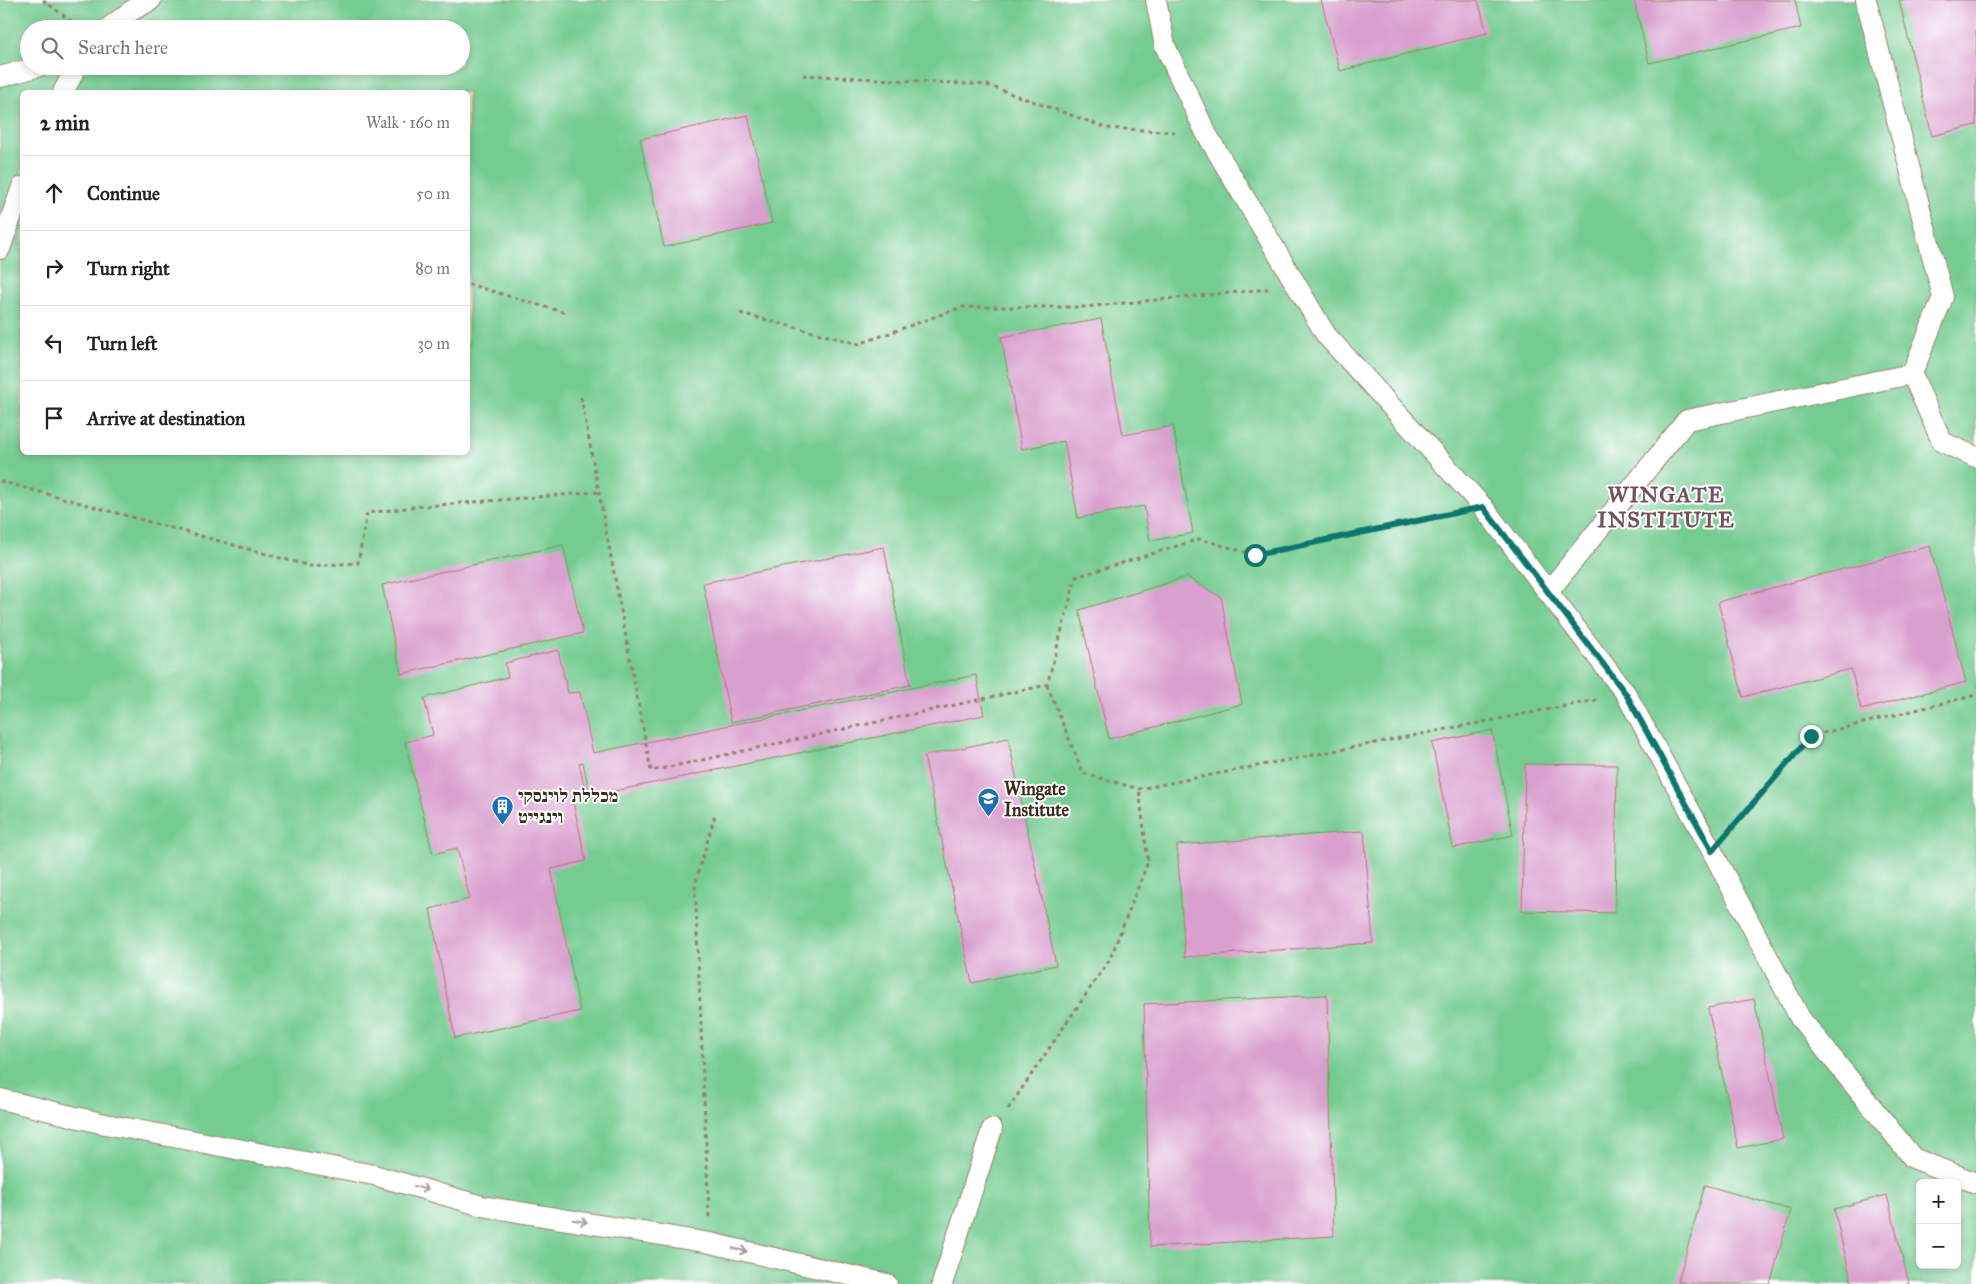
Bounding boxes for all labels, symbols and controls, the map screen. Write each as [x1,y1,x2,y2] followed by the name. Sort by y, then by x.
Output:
[20,20,470,75] search box
[38,34,66,62] icon: search
[78,36,168,59] text: Search here
[40,110,90,136] text: 2 min
[366,113,450,132] text: Walk · 160 m
[40,179,68,207] icon: ahead
[87,182,160,205] text: Continue
[416,184,450,203] text: 50 m
[40,254,68,282] icon: right
[87,257,170,280] text: Turn right
[415,259,450,278] text: 80 m
[40,329,68,357] icon: left
[87,332,157,355] text: Turn left
[417,334,450,353] text: 30 m
[40,404,68,432] icon: arrive
[87,407,245,430] text: Arrive at destination
[1597,481,1735,533] district label: WINGATE INSTITUTE
[1244,544,1267,567] route start
[1800,725,1823,748] route end
[1004,778,1070,821] place label: Wingate Institute
[518,785,618,828] place label: מכללת לוינסקי וינגייט
[976,787,1000,818] school or university icon: Wingate Institute
[490,794,514,825] building icon: מכללת לוינסקי וינגייט
[1916,1179,1961,1269] map controls
[1916,1179,1961,1224] button: +
[412,1183,428,1193] one-way arrow
[571,1217,587,1227] one-way arrow
[1916,1224,1961,1269] button: −
[731,1246,747,1255] one-way arrow

